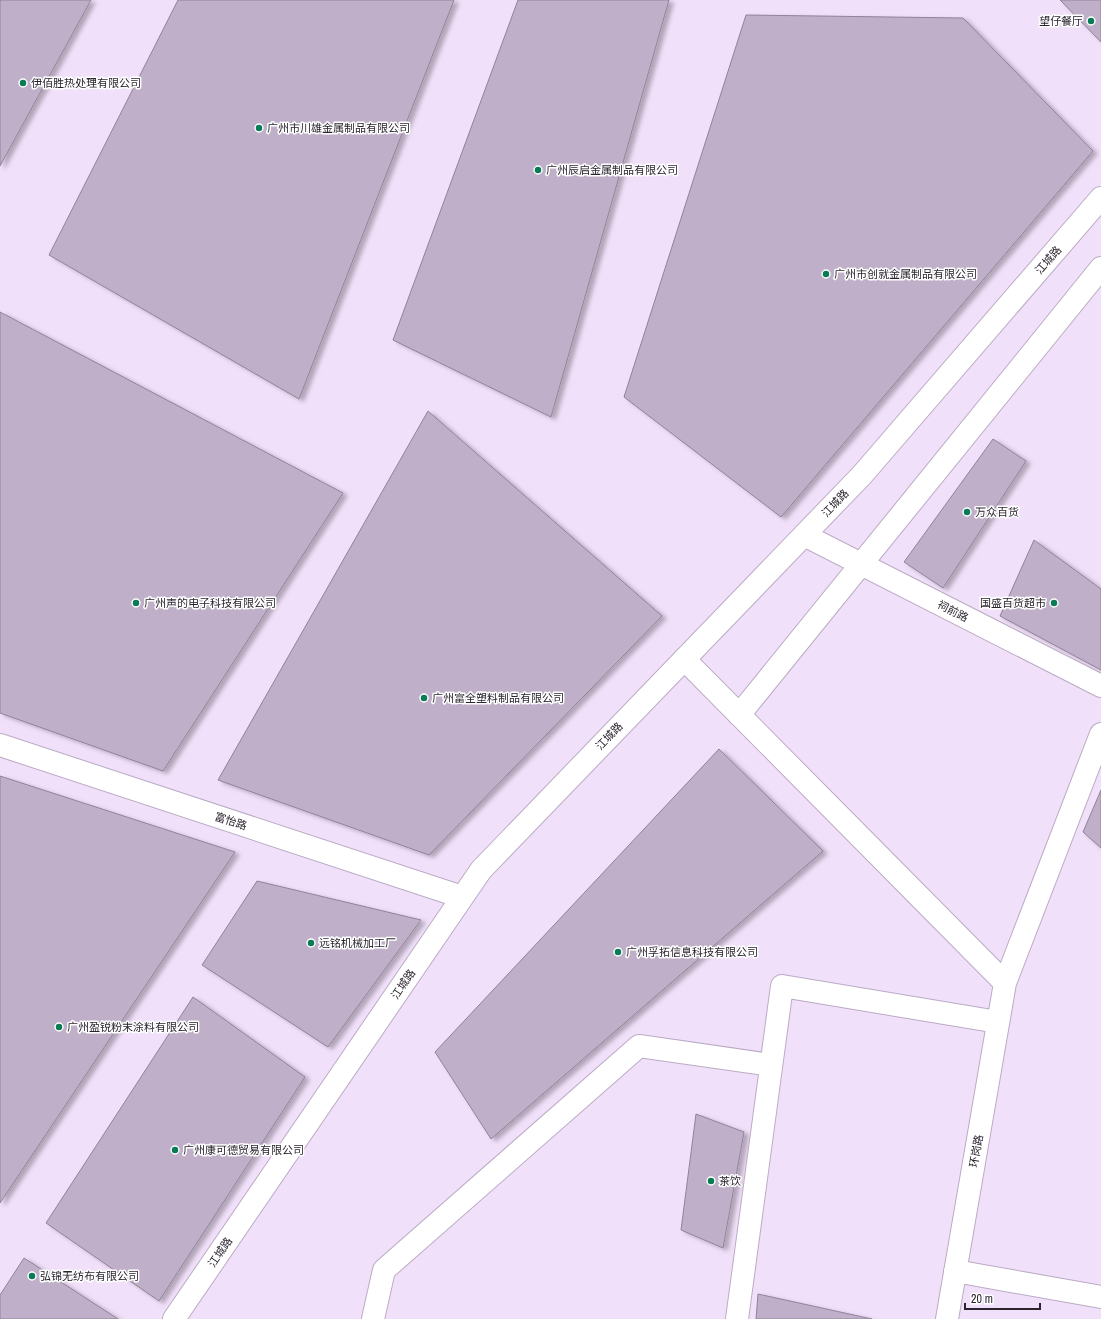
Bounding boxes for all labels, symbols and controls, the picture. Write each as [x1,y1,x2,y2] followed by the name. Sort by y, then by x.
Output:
[1039,14,1083,28] place label: 望仔餐厅
[1086,16,1096,26] marker: 望仔餐厅
[31,76,141,90] place label: 伊佰胜热处理有限公司
[18,78,28,88] marker: 伊佰胜热处理有限公司
[267,121,410,135] place label: 广州市川雄金属制品有限公司
[254,123,264,133] marker: 广州市川雄金属制品有限公司
[546,163,678,177] place label: 广州辰启金属制品有限公司
[533,165,543,175] marker: 广州辰启金属制品有限公司
[1032,243,1064,277] street label: 江城路
[834,267,977,281] place label: 广州市创就金属制品有限公司
[821,269,831,279] marker: 广州市创就金属制品有限公司
[819,486,851,520] street label: 江城路
[975,505,1019,519] place label: 万众百货
[962,507,972,517] marker: 万众百货
[144,596,276,610] place label: 广州声的电子科技有限公司
[980,596,1046,610] place label: 国盛百货超市
[935,597,971,625] street label: 祠前路
[131,598,141,608] marker: 广州声的电子科技有限公司
[1049,598,1059,608] marker: 国盛百货超市
[432,691,564,705] place label: 广州富全塑料制品有限公司
[419,693,429,703] marker: 广州富全塑料制品有限公司
[593,719,625,753] street label: 江城路
[213,809,249,833] street label: 富怡路
[319,936,396,950] place label: 远铭机械加工厂
[306,938,316,948] marker: 远铭机械加工厂
[626,945,758,959] place label: 广州孚拓信息科技有限公司
[613,947,623,957] marker: 广州孚拓信息科技有限公司
[388,966,418,1002] street label: 江城路
[67,1020,199,1034] place label: 广州盈锐粉末涂料有限公司
[54,1022,64,1032] marker: 广州盈锐粉末涂料有限公司
[966,1134,986,1168] street label: 环岗路
[183,1143,304,1157] place label: 广州康可德贸易有限公司
[170,1145,180,1155] marker: 广州康可德贸易有限公司
[719,1174,741,1188] place label: 茶饮
[706,1176,716,1186] marker: 茶饮
[205,1234,235,1270] street label: 江城路
[40,1269,139,1283] place label: 弘锦无纺布有限公司
[27,1271,37,1281] marker: 弘锦无纺布有限公司
[965,1285,1040,1311] scale bar
[971,1291,993,1307] text: 20 m

